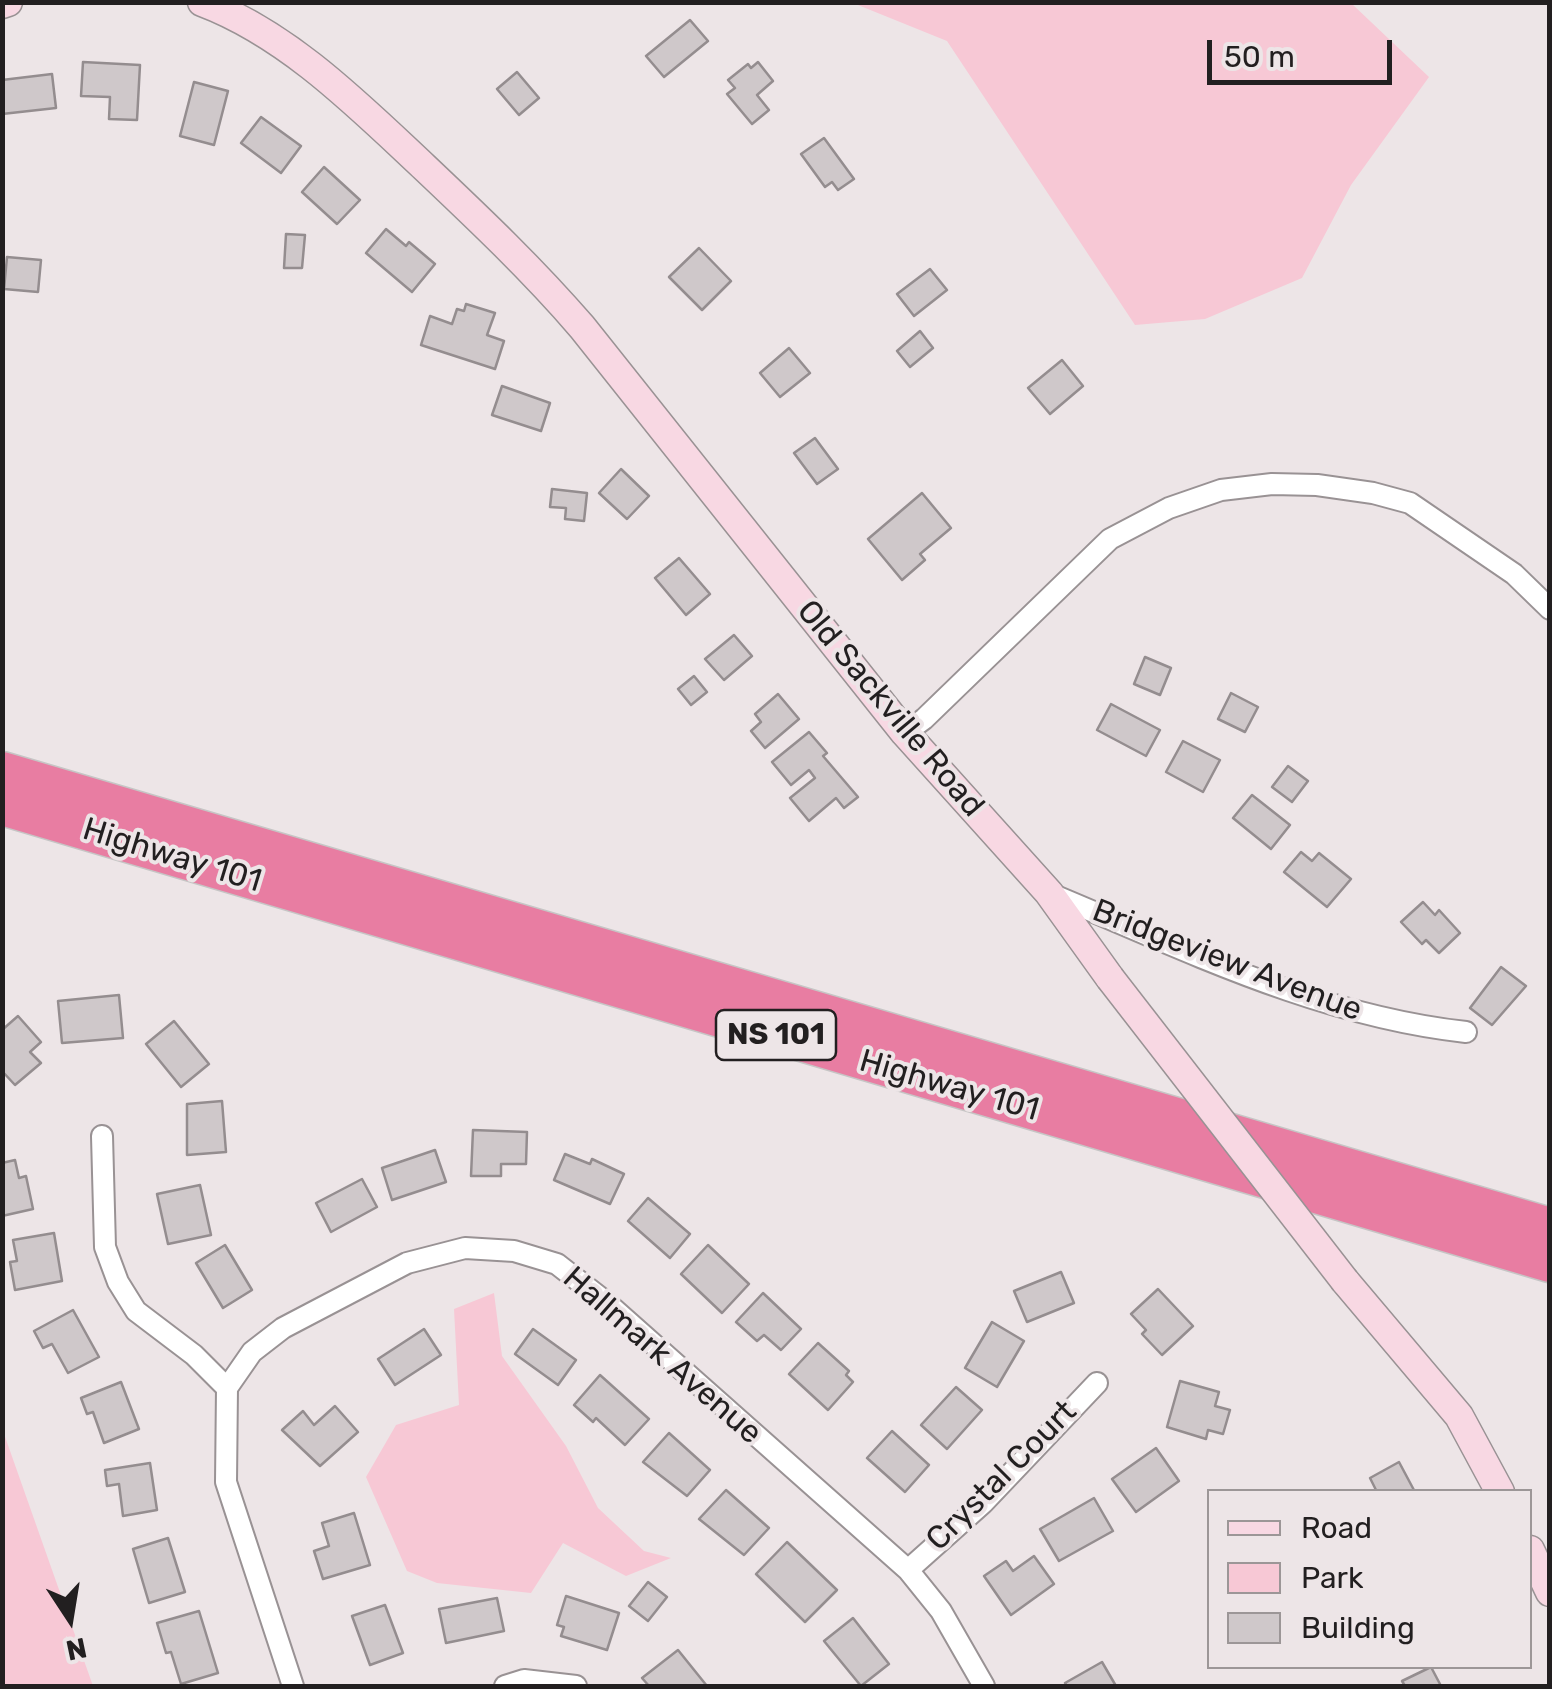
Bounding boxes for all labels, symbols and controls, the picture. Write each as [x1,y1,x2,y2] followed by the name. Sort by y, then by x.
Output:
[1212,20,1397,82] scale bar
[1224,39,1295,75] text: 50 m
[788,593,992,825] street label: Old Sackville Road
[78,811,266,901] street label: Highway 101
[1087,892,1367,1030] street label: Bridgeview Avenue
[716,1010,836,1060] road number: NS 101
[855,1042,1043,1130] street label: Highway 101
[555,1259,769,1453] street label: Hallmark Avenue
[919,1393,1085,1559] street label: Crystal Court
[1207,1489,1532,1669] legend
[1301,1510,1372,1546] text: Road
[1301,1560,1363,1596] text: Park
[20,1569,120,1669] north arrow
[1301,1610,1415,1646] text: Building
[63,1631,90,1667] text: N

